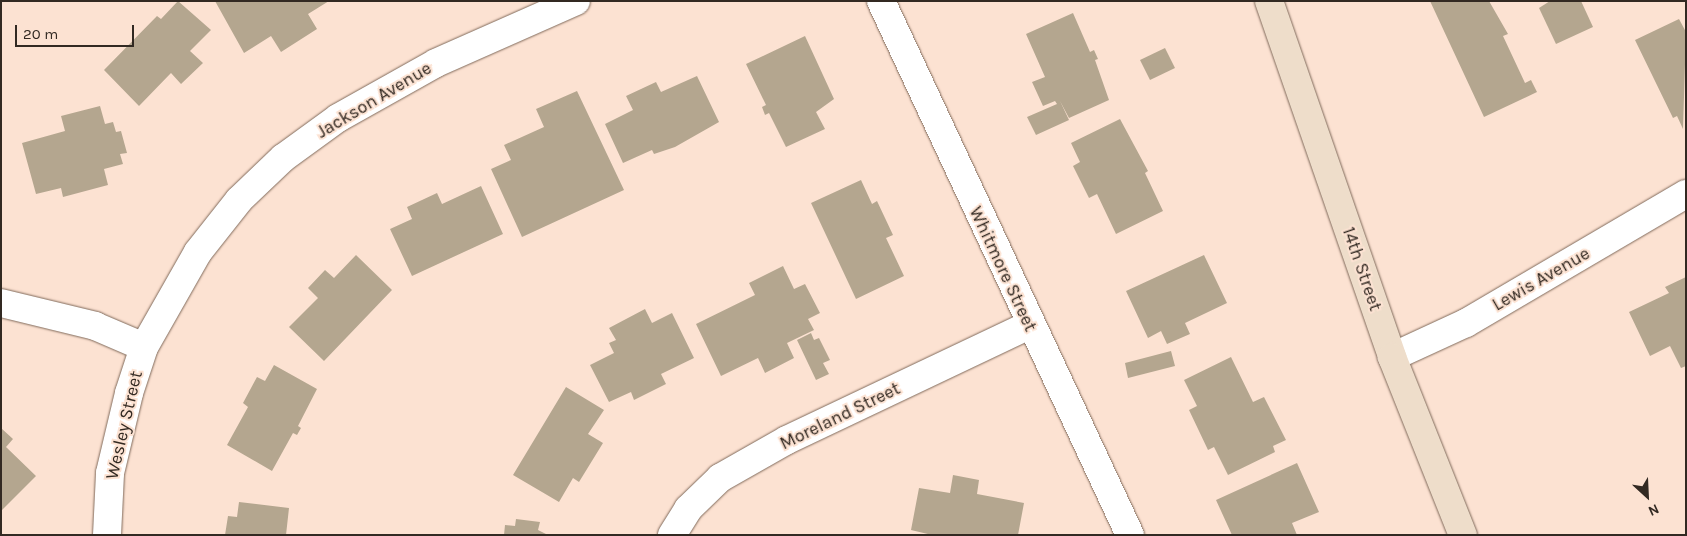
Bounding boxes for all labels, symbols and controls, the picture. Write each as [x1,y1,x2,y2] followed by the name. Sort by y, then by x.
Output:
[18,15,136,47] scale bar
[23,25,58,43] text: 20 m
[313,57,435,143] street label: Jackson Avenue
[965,203,1041,335] street label: Whitmore Street
[1338,224,1386,314] street label: 14th Street
[1488,242,1594,316] street label: Lewis Avenue
[101,369,147,481] street label: Wesley Street
[776,378,904,454] street label: Moreland Street
[1622,471,1672,521] north arrow
[1645,500,1662,520] text: N

